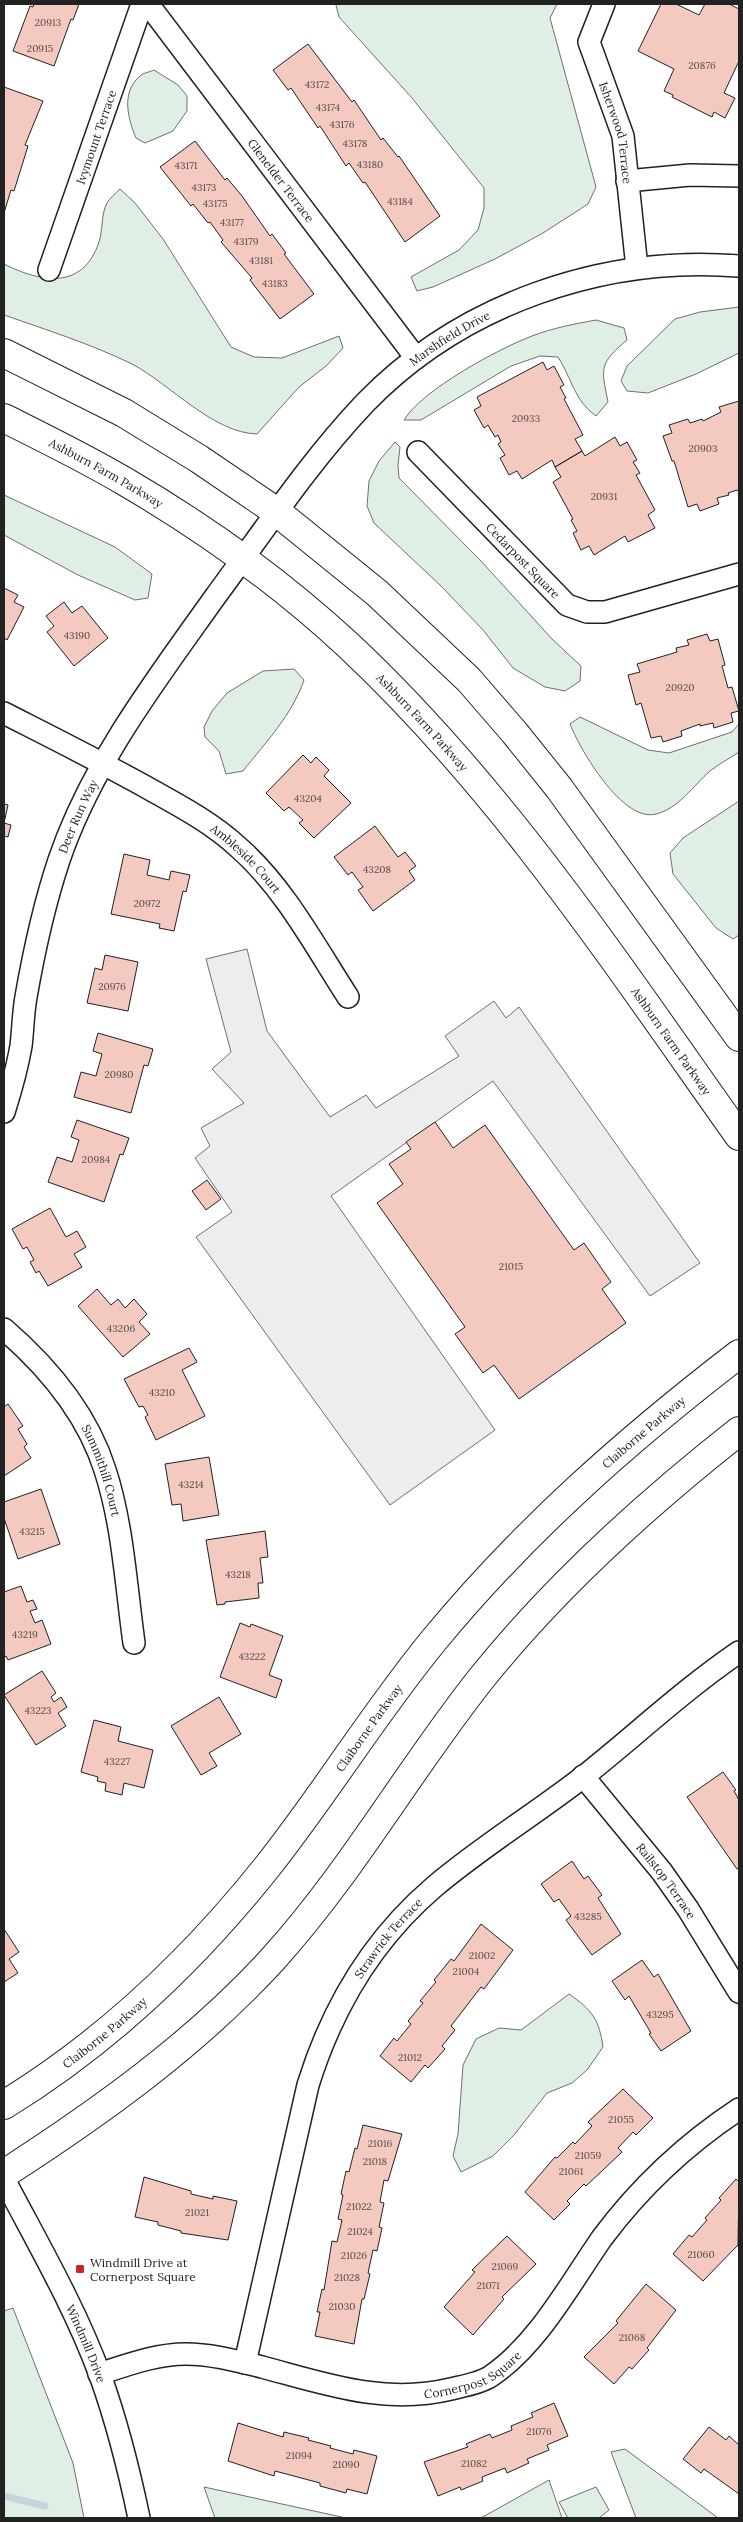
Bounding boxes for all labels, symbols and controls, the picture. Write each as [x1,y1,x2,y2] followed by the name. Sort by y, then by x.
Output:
[35,16,62,29] house number: 20913
[27,42,53,55] house number: 20915
[688,59,716,72] house number: 20876
[305,78,329,91] house number: 43172
[596,79,636,185] street label: Isherwood Terrace
[72,87,119,186] street label: Ivymount Terrace
[316,101,341,114] house number: 43174
[329,118,355,131] house number: 43176
[245,135,318,225] street label: Glenelder Terrace
[343,137,368,150] house number: 43178
[357,158,383,171] house number: 43180
[175,159,198,172] house number: 43171
[192,181,217,194] house number: 43173
[387,195,413,208] house number: 43184
[203,197,227,210] house number: 43175
[220,216,244,229] house number: 43177
[233,235,259,248] house number: 43179
[249,254,273,267] house number: 43181
[262,277,288,290] house number: 43183
[406,307,493,369] street label: Marshfield Drive
[512,412,541,425] house number: 20933
[46,434,167,511] street label: Ashburn Farm Parkway
[688,442,718,455] house number: 20903
[591,490,618,503] house number: 20931
[483,519,564,601] street label: Cedarpost Square
[64,629,90,642] house number: 43190
[373,669,472,775] street label: Ashburn Farm Parkway
[666,681,694,694] house number: 20920
[55,776,101,855] street label: Deer Run Way
[294,792,323,805] house number: 43204
[207,820,285,896] street label: Ambleside Court
[363,863,391,876] house number: 43208
[133,897,161,910] house number: 20972
[98,980,126,993] house number: 20976
[628,983,715,1098] street label: Ashburn Farm Parkway
[104,1068,134,1081] house number: 20980
[82,1153,111,1166] house number: 20984
[499,1260,523,1273] house number: 21015
[107,1322,135,1335] house number: 43206
[149,1386,175,1399] house number: 43210
[598,1392,688,1471] street label: Claiborne Parkway
[79,1422,124,1518] street label: Summithill Court
[178,1478,204,1491] house number: 43214
[19,1525,45,1538] house number: 43215
[225,1568,251,1581] house number: 43218
[12,1628,38,1641] house number: 43219
[238,1650,266,1663] house number: 43222
[332,1680,405,1774] street label: Claiborne Parkway
[24,1704,52,1717] house number: 43223
[104,1755,131,1768] house number: 43227
[633,1840,700,1922] street label: Railstop Terrace
[351,1894,425,1981] street label: Strawrick Terrace
[574,1910,602,1923] house number: 43285
[469,1949,495,1962] house number: 21002
[453,1965,480,1978] house number: 21004
[59,1993,150,2071] street label: Claiborne Parkway
[646,2008,674,2021] house number: 43295
[398,2051,422,2064] house number: 21012
[608,2113,634,2126] house number: 21055
[368,2137,393,2150] house number: 21016
[575,2149,601,2162] house number: 21059
[363,2155,388,2168] house number: 21018
[559,2165,584,2178] house number: 21061
[346,2200,372,2213] house number: 21022
[185,2206,209,2219] house number: 21021
[347,2225,373,2238] house number: 21024
[687,2248,715,2261] house number: 21060
[341,2249,367,2262] house number: 21026
[90,2255,196,2284] place label: Windmill Drive at Cornerpost Square
[492,2260,519,2273] house number: 21069
[74,2263,86,2275] marker: Windmill Drive at Cornerpost Square
[334,2271,360,2284] house number: 21028
[476,2279,500,2292] house number: 21071
[329,2300,356,2313] house number: 21030
[63,2302,110,2385] street label: Windmill Drive
[619,2331,646,2344] house number: 21068
[423,2347,524,2401] street label: Cornerpost Square
[526,2425,552,2438] house number: 21076
[286,2449,313,2462] house number: 21094
[461,2457,487,2470] house number: 21082
[332,2458,360,2471] house number: 21090

